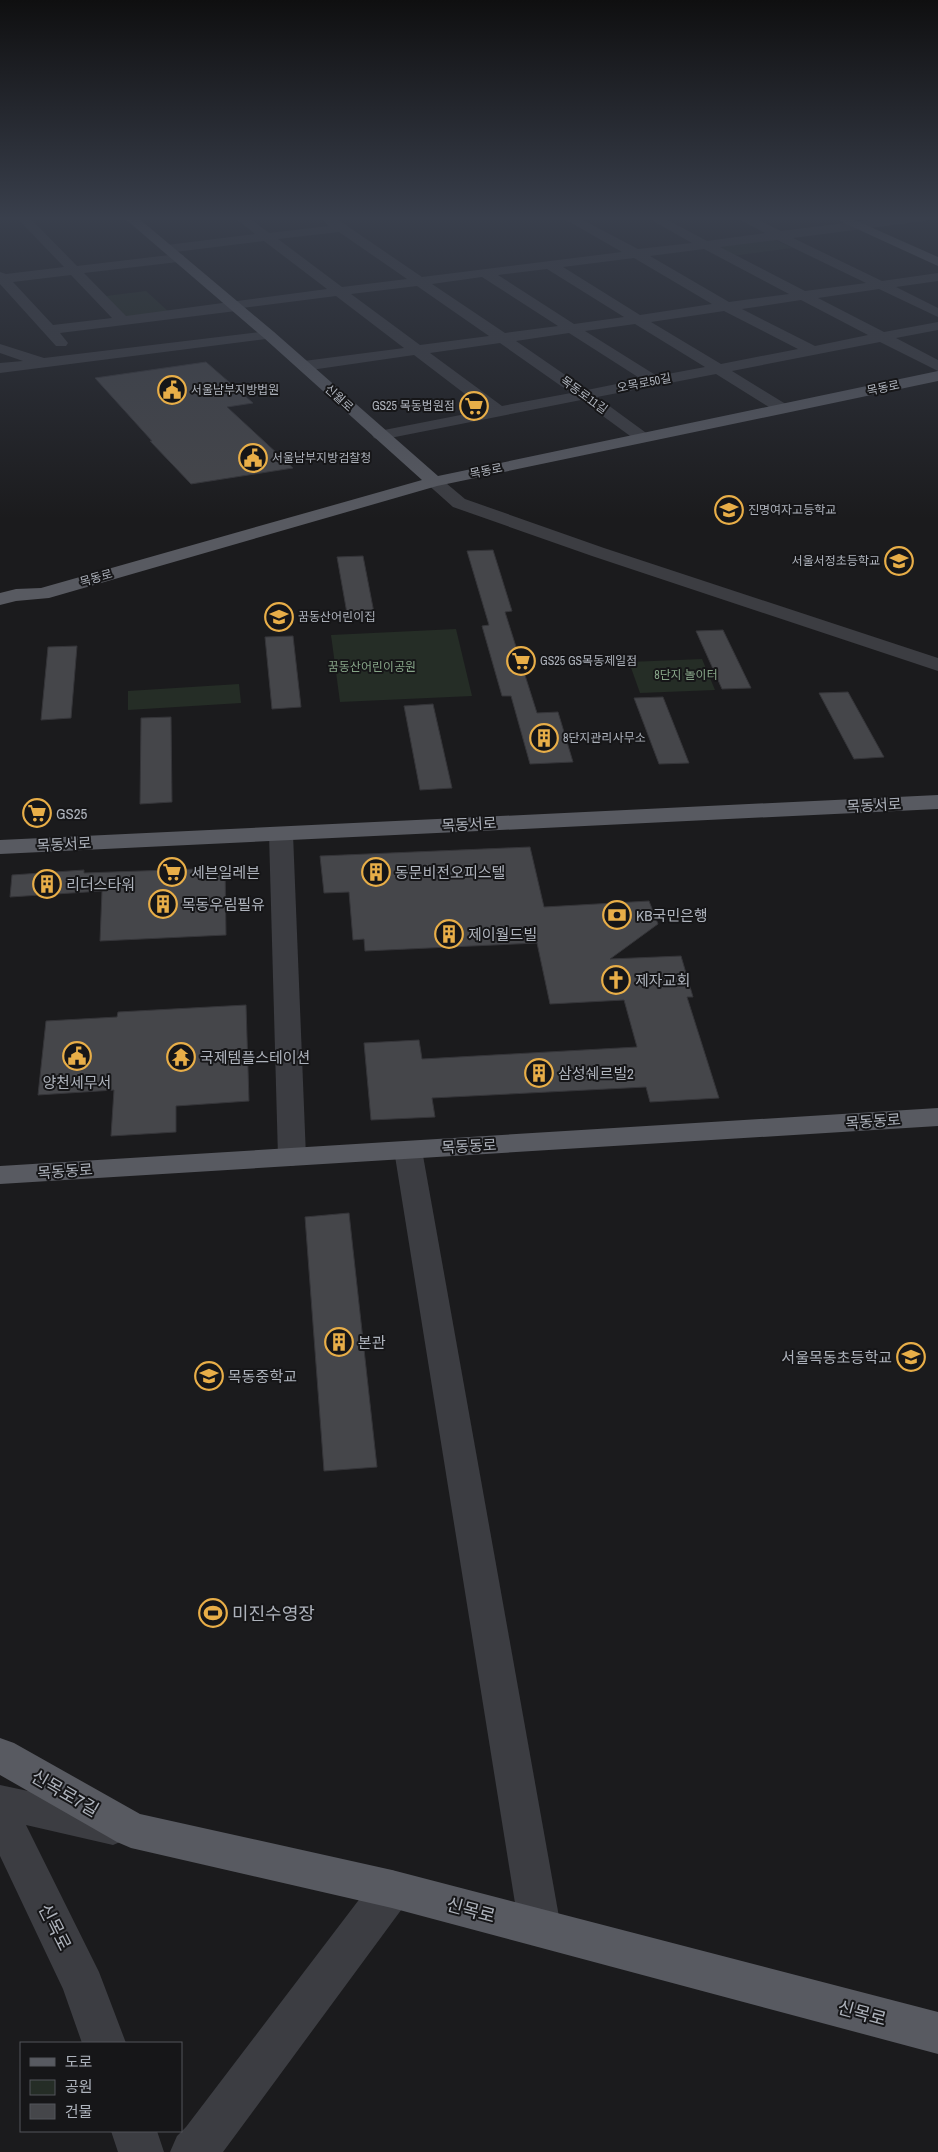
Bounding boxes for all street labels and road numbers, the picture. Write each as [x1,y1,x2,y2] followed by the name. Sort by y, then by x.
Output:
[615,370,673,396] street label: 오목로50길
[557,373,611,417] street label: 목동로11길
[865,377,901,399] street label: 목동로
[321,381,357,415] street label: 신월로
[468,460,504,482] street label: 목동로
[78,566,114,590] street label: 목동로
[846,793,902,817] street label: 목동서로
[441,812,497,836] street label: 목동서로
[36,832,92,856] street label: 목동서로
[845,1109,901,1133] street label: 목동동로
[441,1134,497,1158] street label: 목동동로
[37,1159,93,1183] street label: 목동동로
[27,1764,103,1822] street label: 신목로7길
[444,1891,498,1929] street label: 신목로
[33,1899,77,1955] street label: 신목로
[835,1994,889,2032] street label: 신목로

